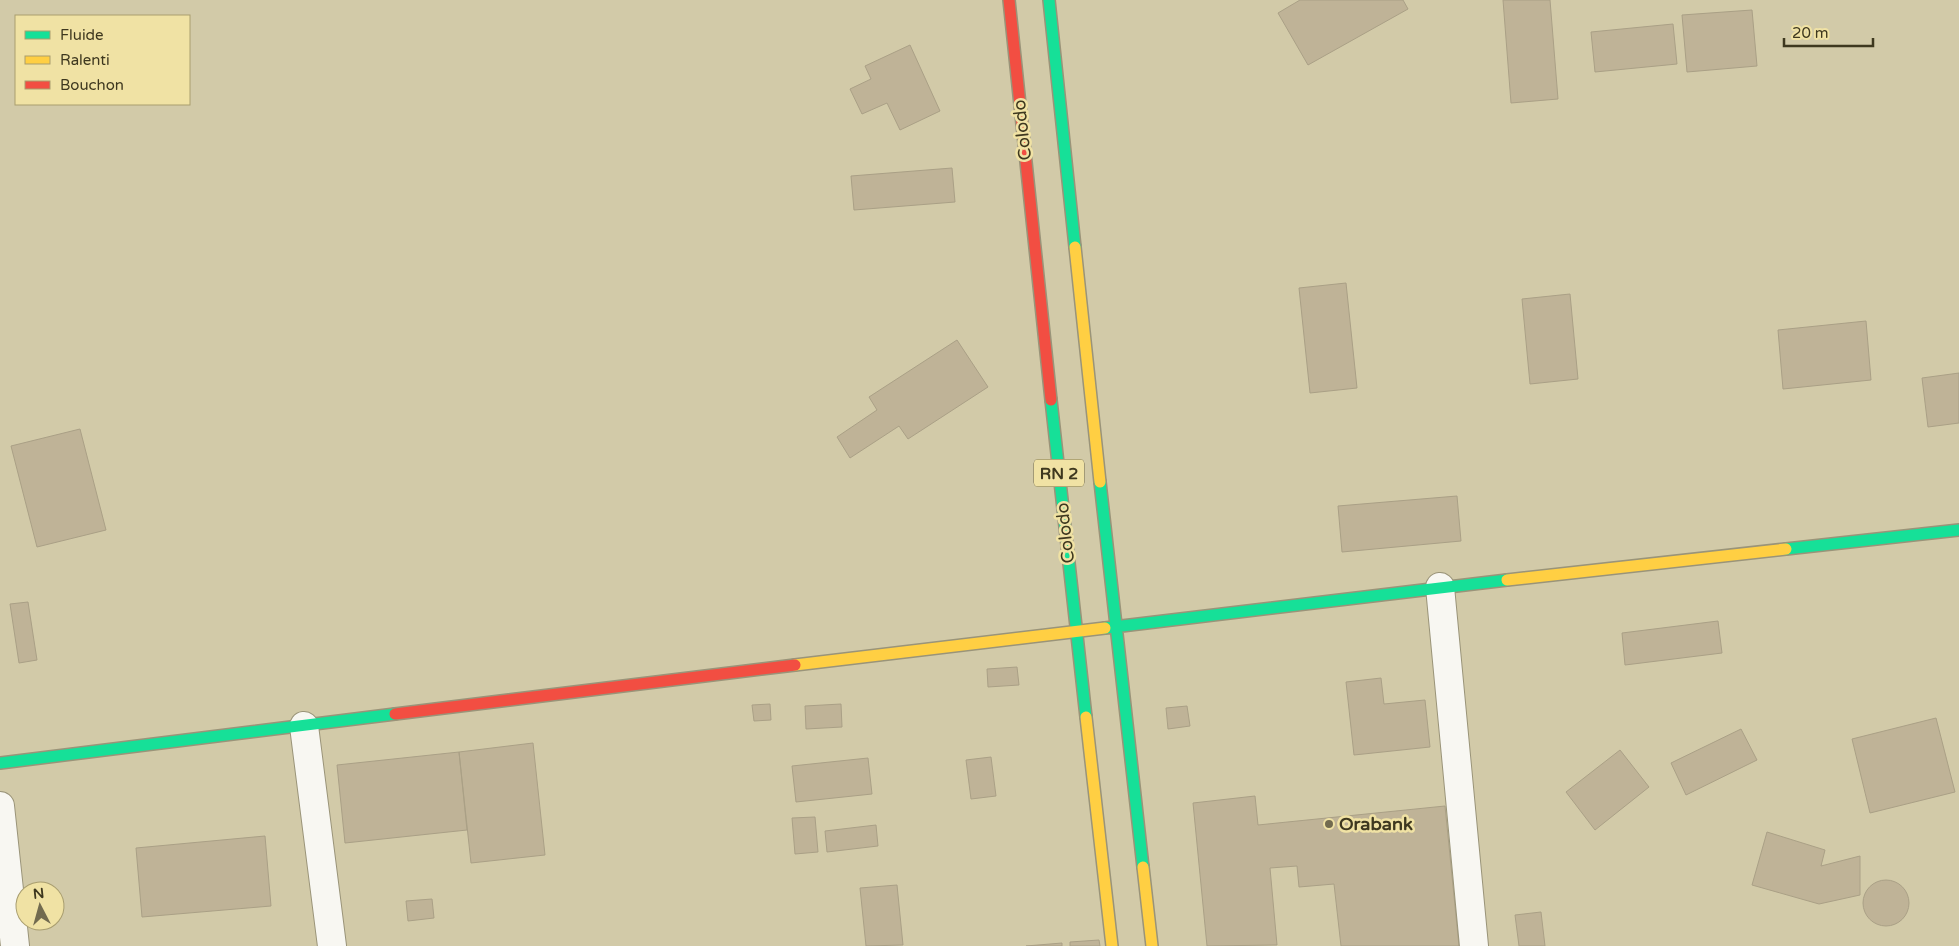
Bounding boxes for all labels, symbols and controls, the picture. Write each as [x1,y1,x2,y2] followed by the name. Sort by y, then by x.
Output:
[15,15,190,105] legend
[1784,15,1873,47] scale bar
[1792,24,1829,42] text: 20 m
[60,26,104,44] text: Fluide
[60,51,110,69] text: Ralenti
[60,76,124,94] text: Bouchon
[1008,99,1036,161] street label: Colodo
[1034,459,1084,486] road number: RN 2
[1051,502,1079,564] street label: Colodo
[1339,813,1413,835] place label: Orabank
[1323,818,1335,830] marker: Orabank
[15,881,65,931] north arrow
[32,885,45,903] text: N

